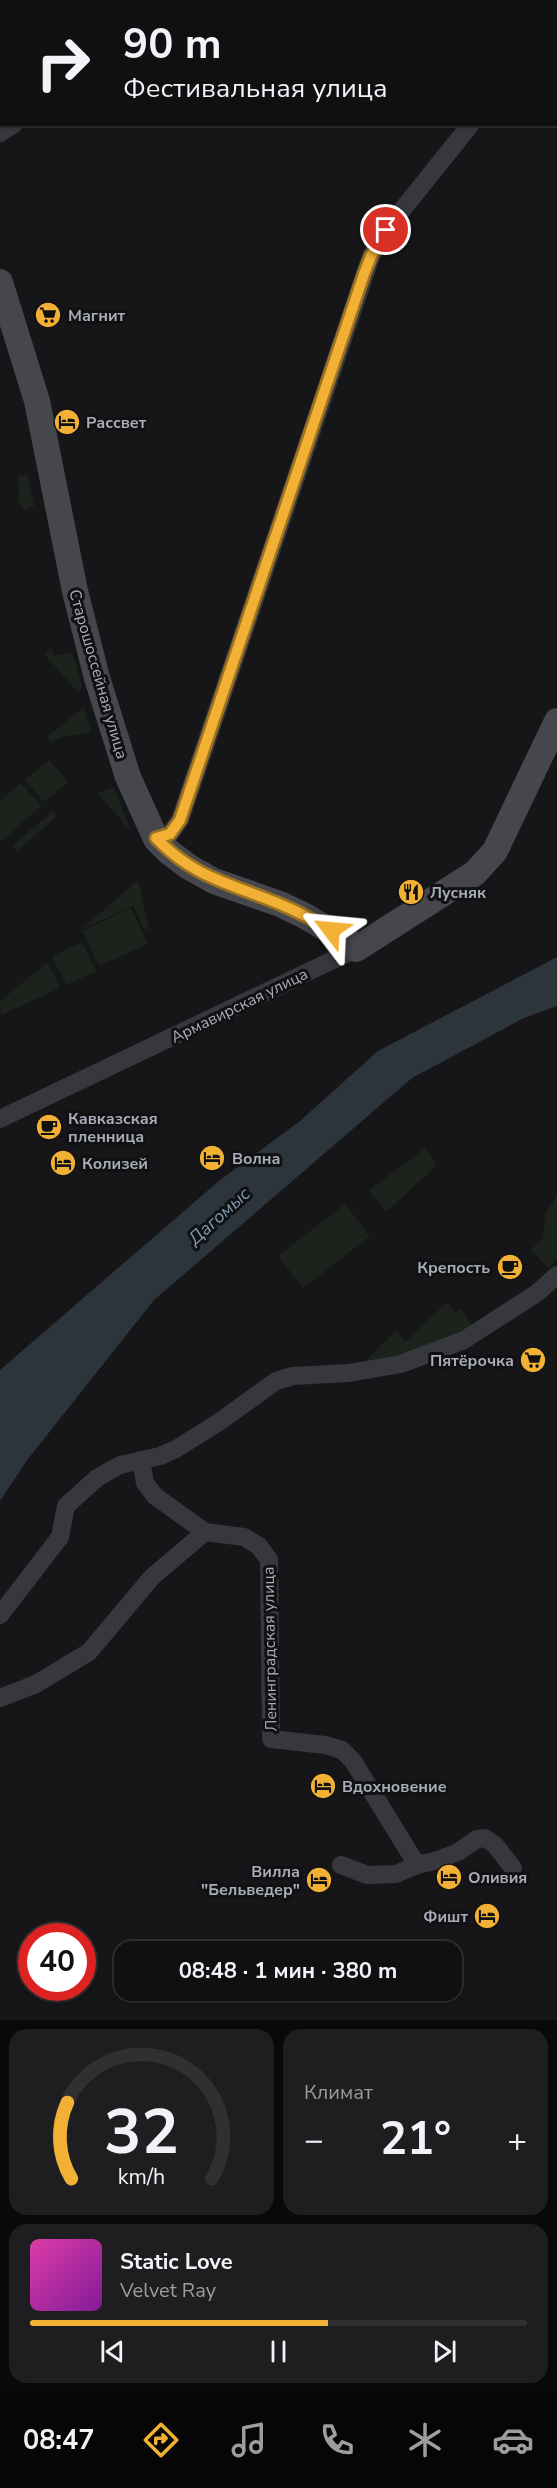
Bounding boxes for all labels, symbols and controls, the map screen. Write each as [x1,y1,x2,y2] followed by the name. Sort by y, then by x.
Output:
[123,16,222,73] text: 90 m
[24,24,102,102] icon: right
[123,70,388,107] text: Фестивальная улица
[360,204,411,255] pin
[369,213,402,246] icon: arrive
[33,300,63,330] supermarket icon: Магнит
[68,305,126,327] place label: Магнит
[52,407,82,437] hotel icon: Рассвет
[86,412,147,434] place label: Рассвет
[63,587,133,762] street label: Старошоссейная улица
[396,877,426,907] restaurant icon: Лусняк
[430,882,487,904] place label: Лусняк
[299,898,363,962] position arrow
[167,963,312,1049] street label: Армавирская улица
[68,1108,158,1148] place label: Кавказская пленница
[34,1112,64,1142] cafe icon: Кавказская пленница
[197,1143,227,1173] hotel icon: Волна
[48,1148,78,1178] hotel icon: Колизей
[232,1148,281,1170] place label: Волна
[82,1153,148,1175] place label: Колизей
[182,1182,255,1251] water label: Дагомыс
[495,1252,525,1282] cafe icon: Крепость
[417,1257,490,1279] place label: Крепость
[518,1345,548,1375] supermarket icon: Пятёрочка
[430,1350,514,1372] place label: Пятёрочка
[258,1566,282,1732] street label: Ленинградская улица
[308,1771,338,1801] hotel icon: Вдохновение
[342,1776,447,1798] place label: Вдохновение
[201,1861,300,1901] place label: Вилла "Бельведер"
[434,1862,464,1892] hotel icon: Оливия
[304,1865,334,1895] hotel icon: Вилла "Бельведер"
[468,1867,527,1889] place label: Оливия
[472,1901,502,1931] hotel icon: Фишт
[423,1906,468,1928] place label: Фишт
[18,1923,96,2001] speed limit sign: 40
[179,1956,397,1986] text: 08:48 · 1 мин · 380 m
[304,2079,373,2106] text: Климат
[104,2090,179,2175] text: 32
[380,2109,451,2170] text: 21°
[304,2118,324,2163] text: −
[507,2118,527,2163] text: +
[118,2162,165,2192] text: km/h
[120,2247,233,2277] text: Static Love
[120,2277,216,2304] text: Velvet Ray
[96,2335,129,2368] icon: previous
[262,2335,295,2368] icon: pause
[428,2335,461,2368] icon: next
[140,2419,182,2461] icon: directions
[228,2419,270,2461] icon: music
[316,2419,358,2461] icon: phone
[404,2419,446,2461] icon: climate
[492,2419,534,2461] icon: car
[23,2422,94,2459] text: 08:47

